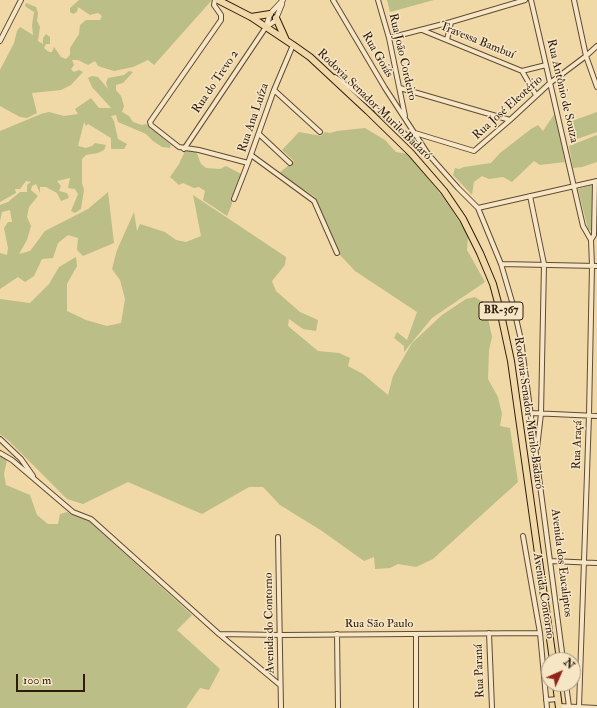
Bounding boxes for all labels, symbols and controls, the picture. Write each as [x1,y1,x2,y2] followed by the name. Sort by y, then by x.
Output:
[385,12,419,102] street label: Rua João Cordeiro
[437,19,517,63] street label: Travessa Bambuí
[358,30,396,80] street label: Rua Goiás
[543,38,581,144] street label: Rua Antônio de Souza
[314,46,434,164] street label: Rodovia Senador Murilo Badaró
[190,48,242,116] street label: Rua do Trevo 2
[470,73,546,143] street label: Rua José Eleotério
[235,82,273,154] street label: Rua Ana Luíza
[479,302,523,320] road number: BR-367
[510,336,546,490] street label: Rodovia Senador Murilo Badaró
[570,420,586,470] street label: Rua Araçá
[547,508,575,618] street label: Avenida dos Eucaliptos
[529,552,557,640] street label: Avenida Contorno
[262,572,278,674] street label: Avenida do Contorno
[345,617,413,631] street label: Rua São Paulo
[472,644,488,698] street label: Rua Paraná
[541,652,581,692] north arrow
[561,656,577,672] text: N
[18,666,87,692] scale bar
[23,673,51,688] text: 100 m

